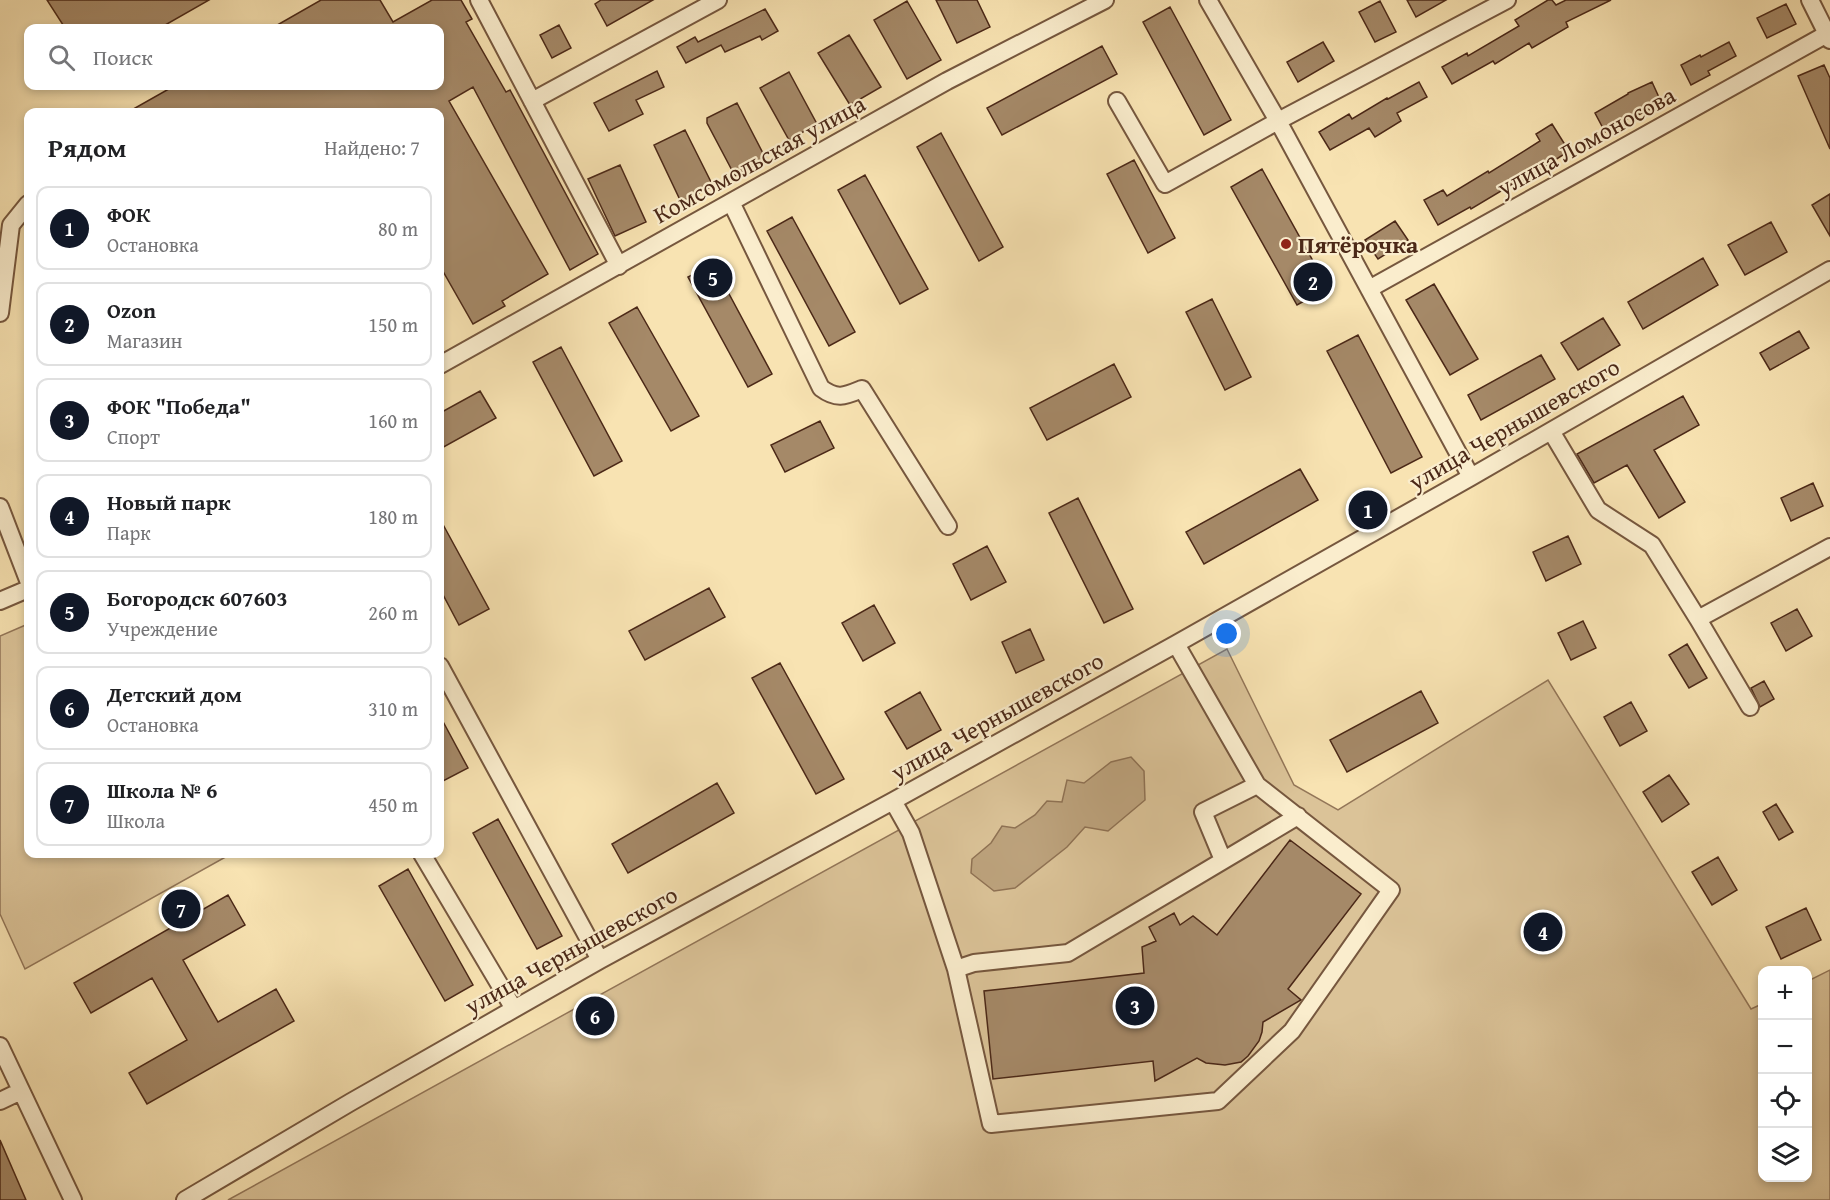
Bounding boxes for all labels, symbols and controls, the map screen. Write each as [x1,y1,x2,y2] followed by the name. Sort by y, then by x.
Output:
[24,24,444,90] search box
[45,41,78,74] icon: search
[93,41,153,73] text: Поиск
[1490,77,1682,205] street label: улица Ломоносова
[647,86,872,232] street label: Комсомольская улица
[48,128,126,167] text: Рядом
[324,133,420,162] text: Найдено: 7
[107,198,151,230] text: ФОК
[64,214,75,243] text: 1
[378,214,418,243] text: 80 m
[1298,227,1419,262] place label: Пятёрочка
[107,230,199,259] text: Остановка
[1279,237,1293,251] marker: Пятёрочка
[694,256,732,300] pin: 5
[1294,260,1332,304] pin: 2
[107,294,156,326] text: Ozon
[64,310,75,339] text: 2
[368,310,418,339] text: 150 m
[107,326,182,355] text: Магазин
[1401,349,1626,499] street label: улица Чернышевского
[107,390,251,422] text: ФОК "Победа"
[64,406,75,435] text: 3
[368,406,418,435] text: 160 m
[107,422,160,451] text: Спорт
[107,486,231,518] text: Новый парк
[1348,488,1388,532] pin: 1
[64,502,75,531] text: 4
[368,502,418,531] text: 180 m
[107,518,151,547] text: Парк
[107,582,288,614] text: Богородск 607603
[64,598,75,627] text: 5
[368,598,418,627] text: 260 m
[107,614,218,643] text: Учреждение
[1212,619,1241,648] your location
[883,643,1110,790] street label: улица Чернышевского
[107,678,242,710] text: Детский дом
[64,694,75,723] text: 6
[368,694,418,723] text: 310 m
[107,710,199,739] text: Остановка
[107,774,217,806] text: Школа № 6
[64,790,75,819] text: 7
[368,790,418,819] text: 450 m
[107,806,165,835] text: Школа
[457,877,684,1024] street label: улица Чернышевского
[162,886,201,932] pin: 7
[1524,910,1562,954] pin: 4
[1758,966,1812,1182] map controls
[1758,966,1812,1020] button: +
[1116,984,1154,1028] pin: 3
[576,994,614,1038] pin: 6
[1758,1020,1812,1074] button: −
[1758,1074,1812,1128] button: locate
[1758,1128,1812,1182] button: layers

